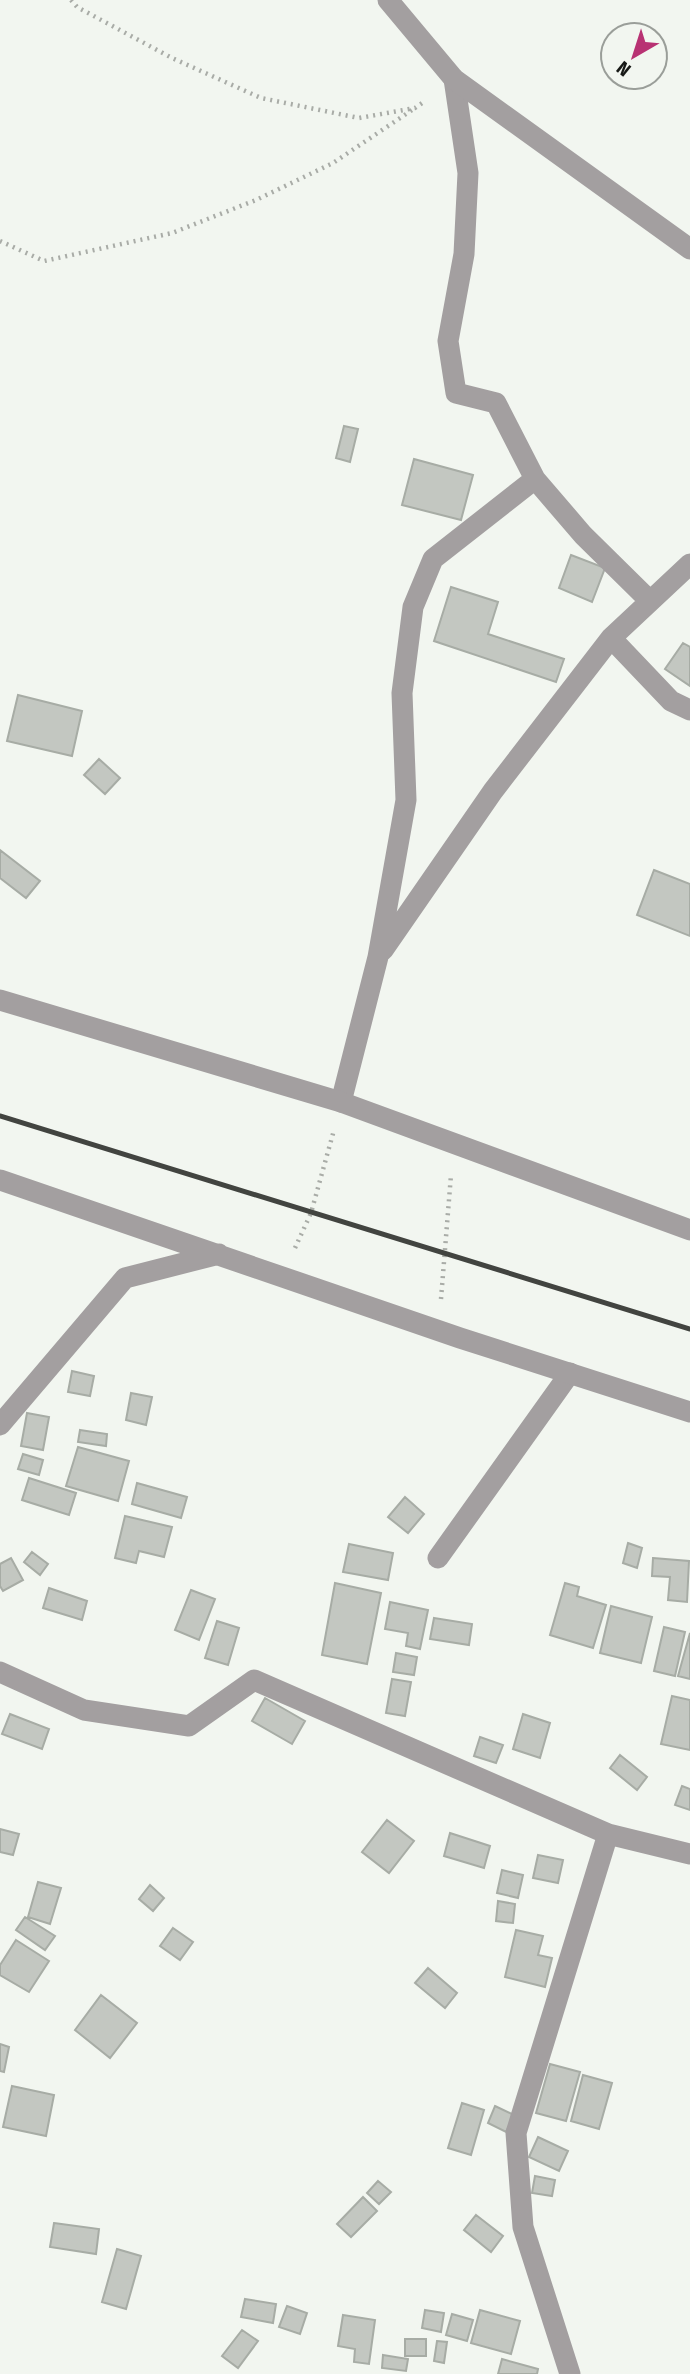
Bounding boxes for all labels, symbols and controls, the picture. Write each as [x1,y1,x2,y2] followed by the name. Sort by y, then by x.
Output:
[599,21,669,91] north arrow
[612,56,635,81] text: N

